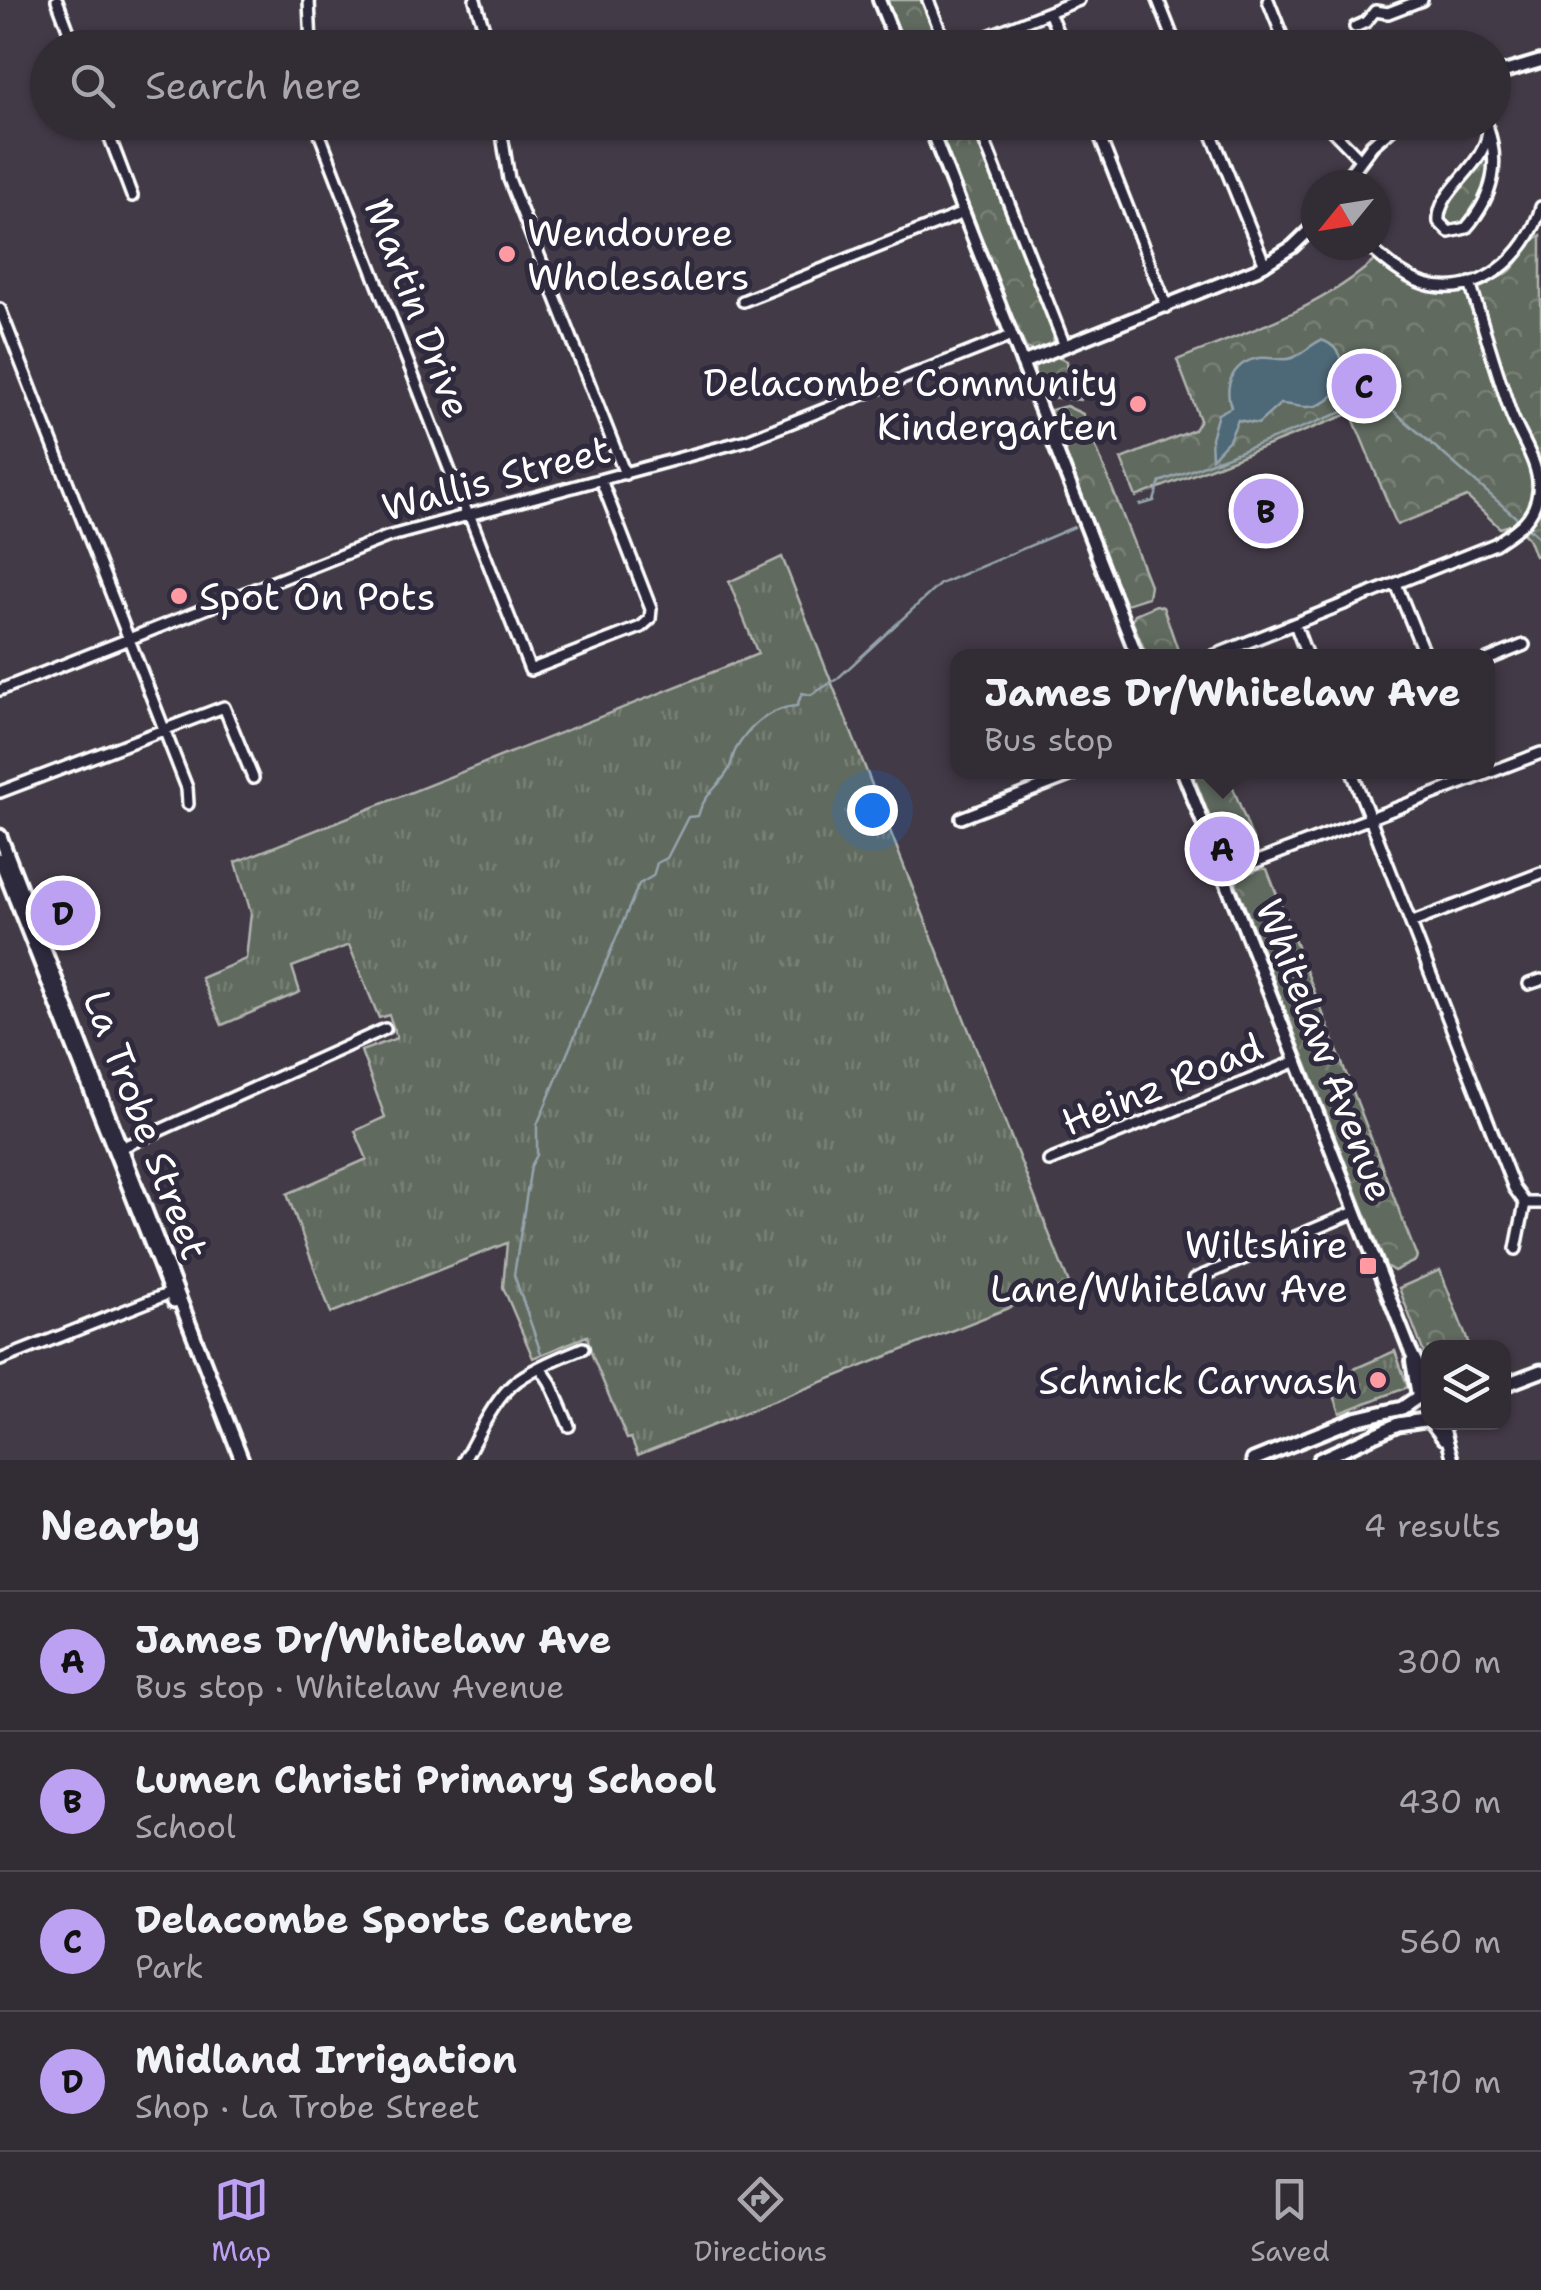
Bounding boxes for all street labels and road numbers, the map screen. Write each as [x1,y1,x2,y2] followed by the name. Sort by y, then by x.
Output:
[353,191,483,425] street label: Martin Drive
[376,423,616,533] street label: Wallis Street
[1244,892,1406,1208] street label: Whitelaw Avenue
[71,983,221,1267] street label: La Trobe Street
[1054,1021,1270,1147] street label: Heinz Road

